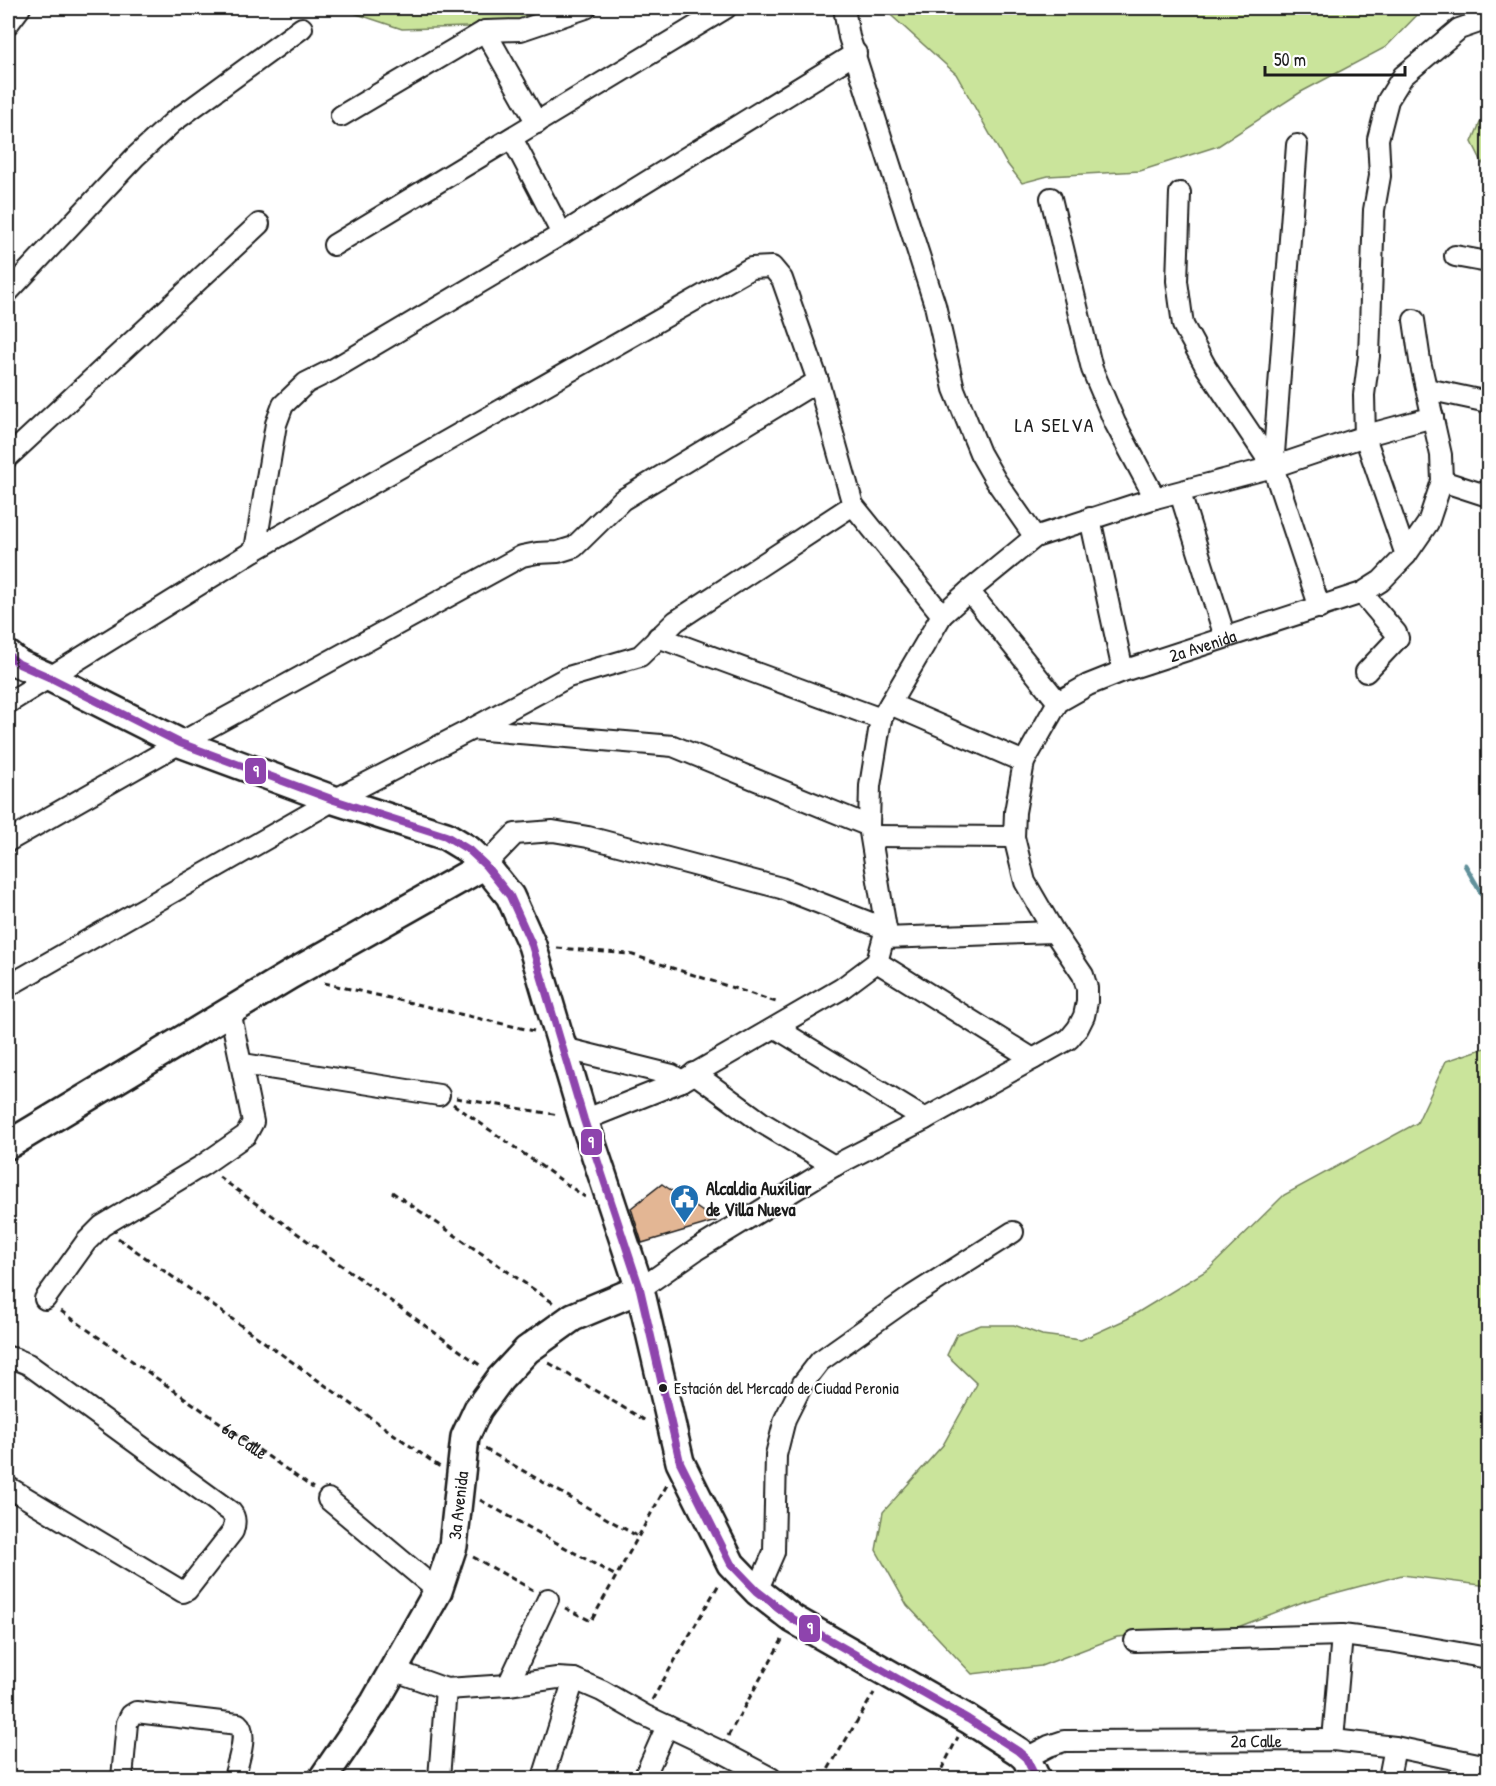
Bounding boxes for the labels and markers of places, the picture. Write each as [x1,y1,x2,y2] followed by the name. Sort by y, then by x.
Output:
[706,1176,812,1222] place label: Alcaldia Auxiliar de Villa Nueva
[669,1182,701,1224] public building icon: Alcaldia Auxiliar de Villa Nueva
[674,1377,899,1399] place label: Estación del Mercado de Ciudad Peronia
[657,1382,669,1394] marker: Estación del Mercado de Ciudad Peronia

